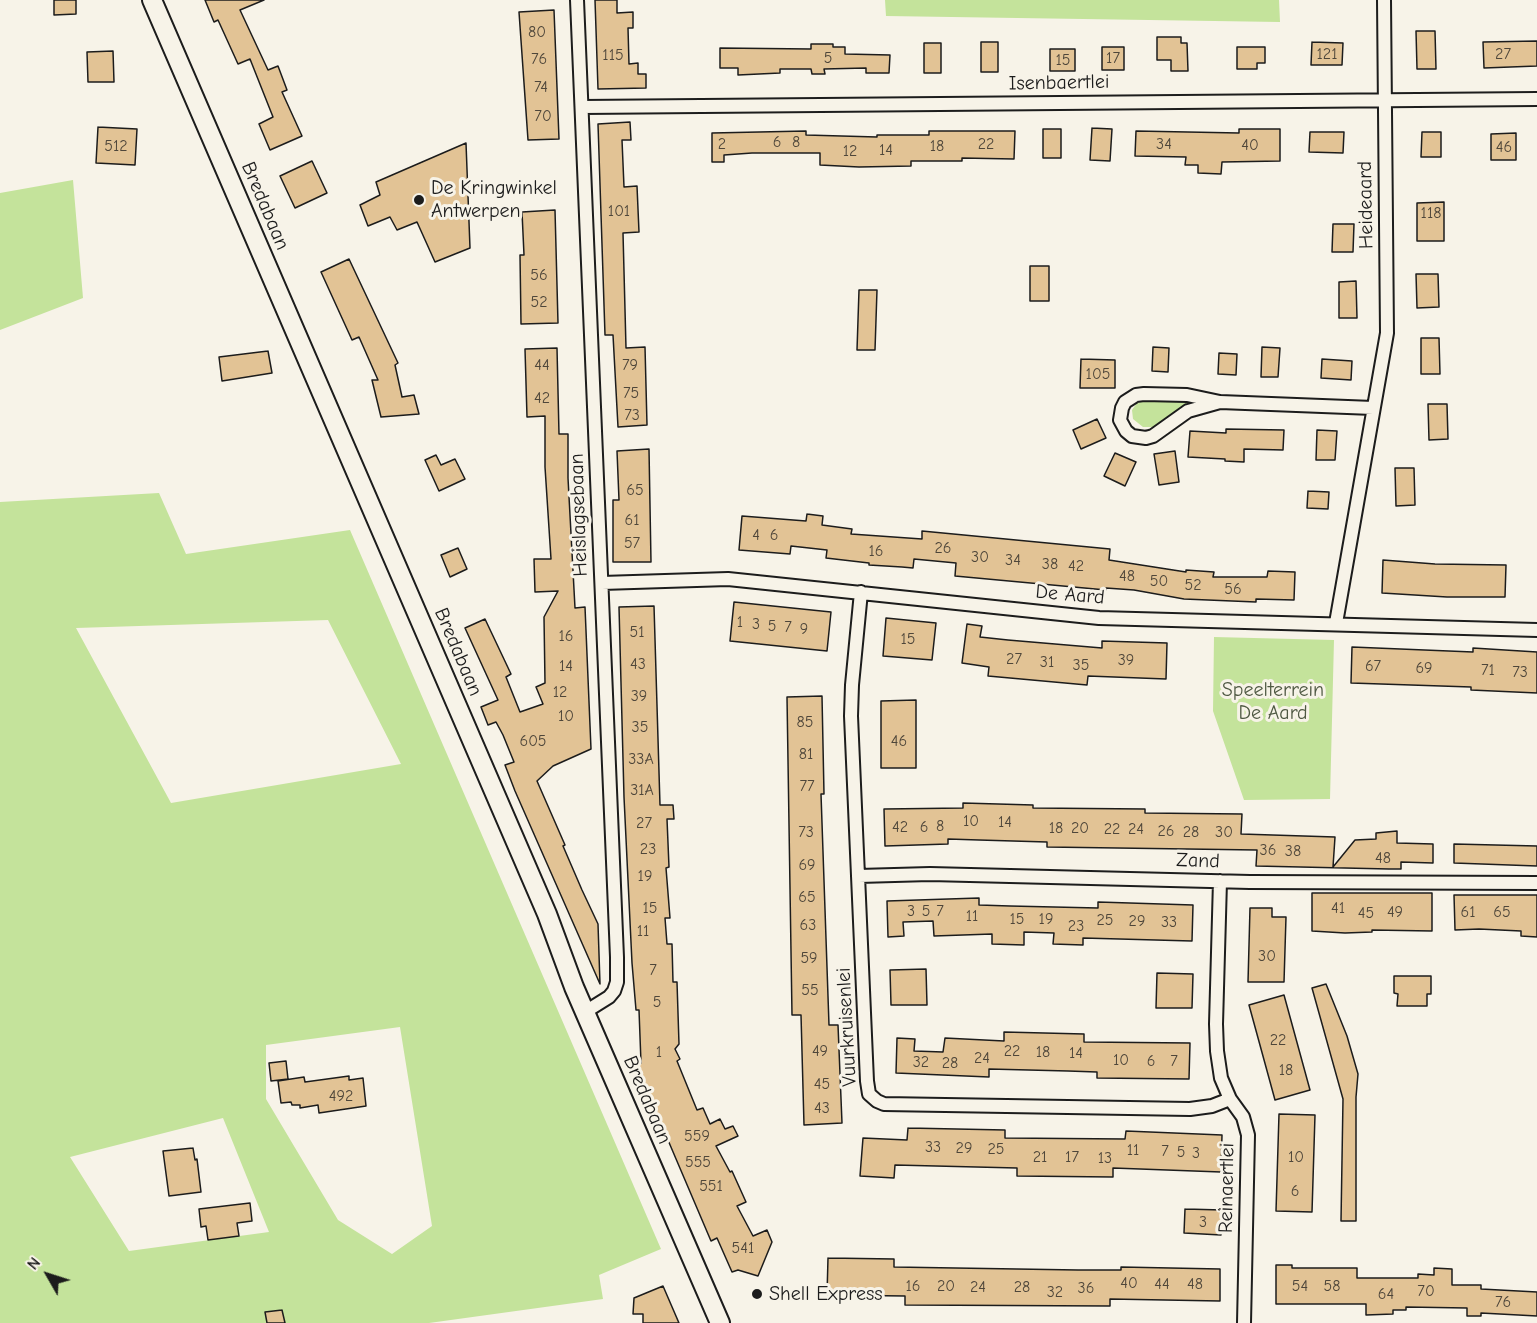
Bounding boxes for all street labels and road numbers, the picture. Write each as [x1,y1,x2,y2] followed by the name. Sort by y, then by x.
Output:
[1008,70,1110,96] street label: Isenbaertlei
[236,158,294,254] street label: Bredabaan
[1353,161,1379,249] street label: Heideaard
[565,453,593,577] street label: Heislagsebaan
[1035,580,1105,610] street label: De Aard
[429,604,487,700] street label: Bredabaan
[1176,848,1220,874] street label: Zand
[832,967,862,1087] street label: Vuurkruisenlei
[618,1052,676,1148] street label: Bredabaan
[1214,1143,1240,1233] street label: Reinaertlei

